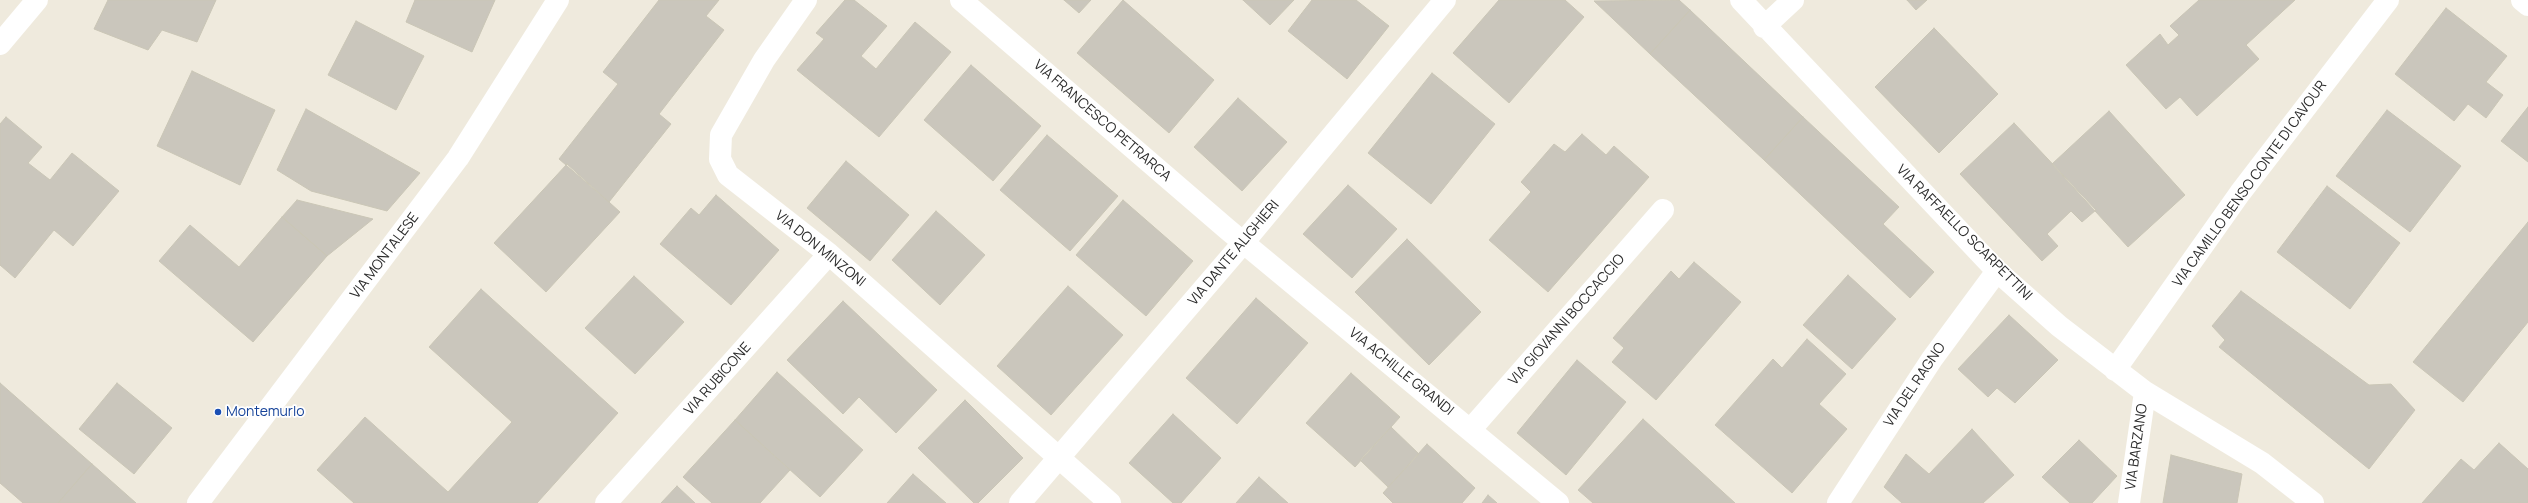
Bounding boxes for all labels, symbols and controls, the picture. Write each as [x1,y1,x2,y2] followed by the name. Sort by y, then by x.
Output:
[1030,57,1174,185] street label: VIA FRANCESCO PETRARCA
[2170,78,2330,290] street label: VIA CAMILLO BENSO CONTE DI CAVOUR
[1893,162,2035,304] street label: VIA RAFFAELLO SCARPETTINI
[1185,197,1283,309] street label: VIA DANTE ALIGHIERI
[771,207,869,291] street label: VIA DON MINZONI
[347,210,423,302] street label: VIA MONTALESE
[1505,251,1629,389] street label: VIA GIOVANNI BOCCACCIO
[1345,325,1457,419] street label: VIA ACHILLE GRANDI
[681,339,755,419] street label: VIA RUBICONE
[1881,340,1949,430] street label: VIA DEL RAGNO
[2123,403,2151,491] street label: VIA BARZANO
[226,404,304,420] place label: Montemurlo
[213,407,223,417] marker: Montemurlo

